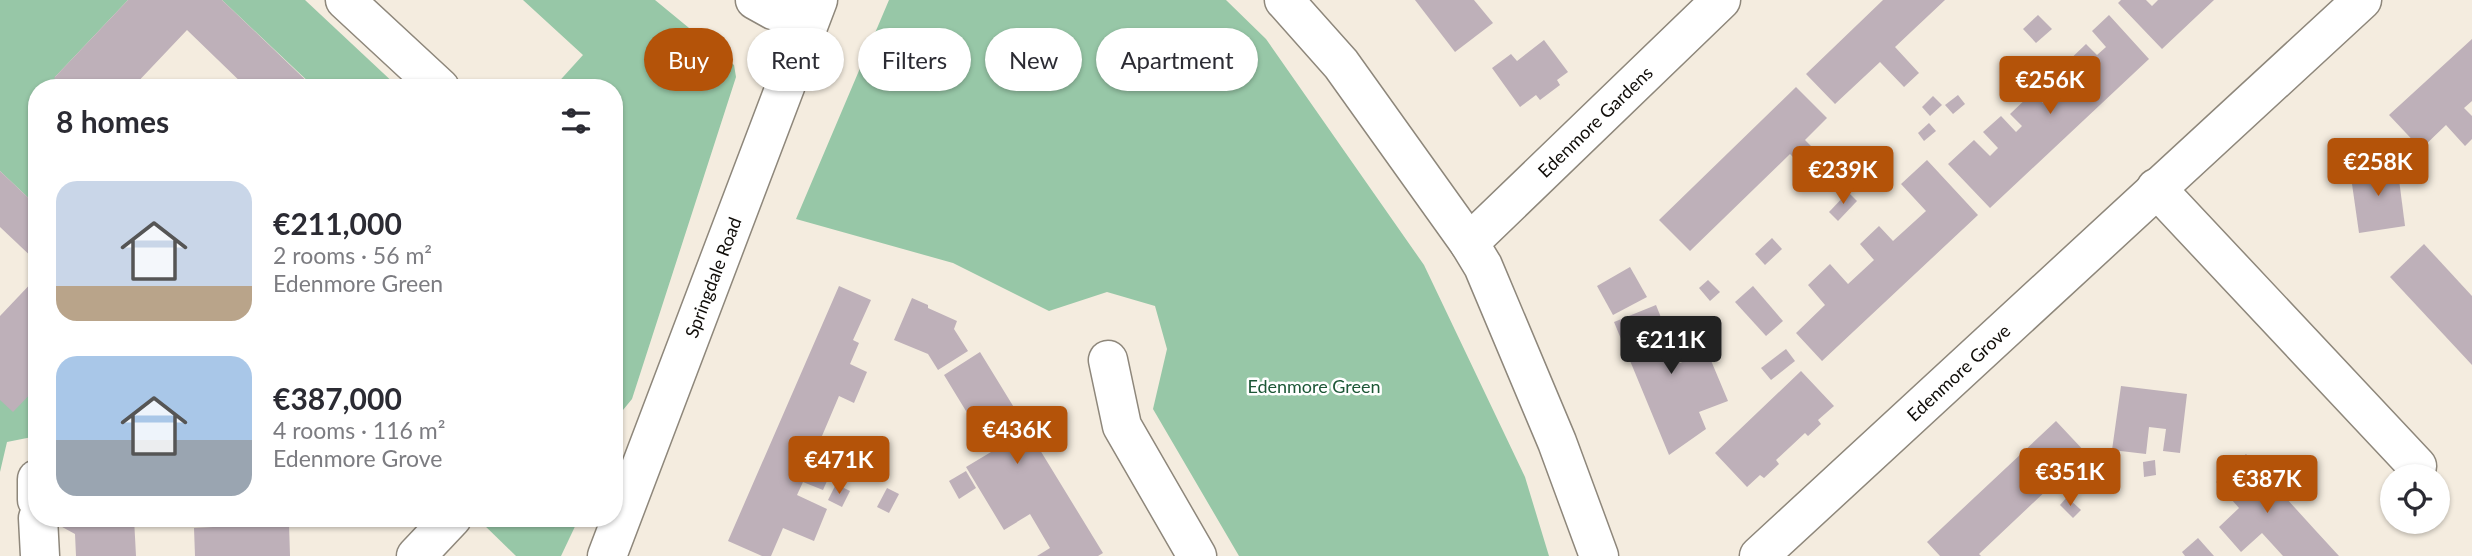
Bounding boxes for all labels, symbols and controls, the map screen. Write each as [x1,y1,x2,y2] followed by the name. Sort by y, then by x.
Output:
[644,28,733,91] chip: Buy
[747,28,844,91] chip: Rent
[858,28,971,91] chip: Filters
[985,28,1082,91] chip: New
[1096,28,1258,91] chip: Apartment
[2001,57,2099,116] pin: €256K
[1533,61,1657,182] street label: Edenmore Gardens
[2015,65,2085,93] text: €256K
[557,102,595,140] icon: filters
[56,103,169,139] text: 8 homes
[2329,138,2427,198] pin: €258K
[1794,146,1892,206] pin: €239K
[2343,147,2413,175] text: €258K
[1808,155,1878,183] text: €239K
[273,205,402,241] text: €211,000
[112,209,196,293] icon: home
[680,214,746,341] street label: Springdale Road
[273,241,432,269] text: 2 rooms · 56 m²
[273,269,443,297] text: Edenmore Green
[1622,316,1720,376] pin: €211K
[1902,319,2014,425] street label: Edenmore Grove
[1636,325,1706,353] text: €211K
[1247,375,1381,397] park label: Edenmore Green
[273,380,402,416] text: €387,000
[112,384,196,468] icon: home
[968,406,1066,466] pin: €436K
[982,415,1052,443] text: €436K
[273,416,445,444] text: 4 rooms · 116 m²
[790,436,888,496] pin: €471K
[273,444,442,472] text: Edenmore Grove
[804,445,874,473] text: €471K
[2021,448,2119,508] pin: €351K
[2218,456,2316,515] pin: €387K
[2035,457,2105,485] text: €351K
[2232,464,2302,492] text: €387K
[2380,464,2450,534] map controls
[2380,464,2450,534] button: locate

